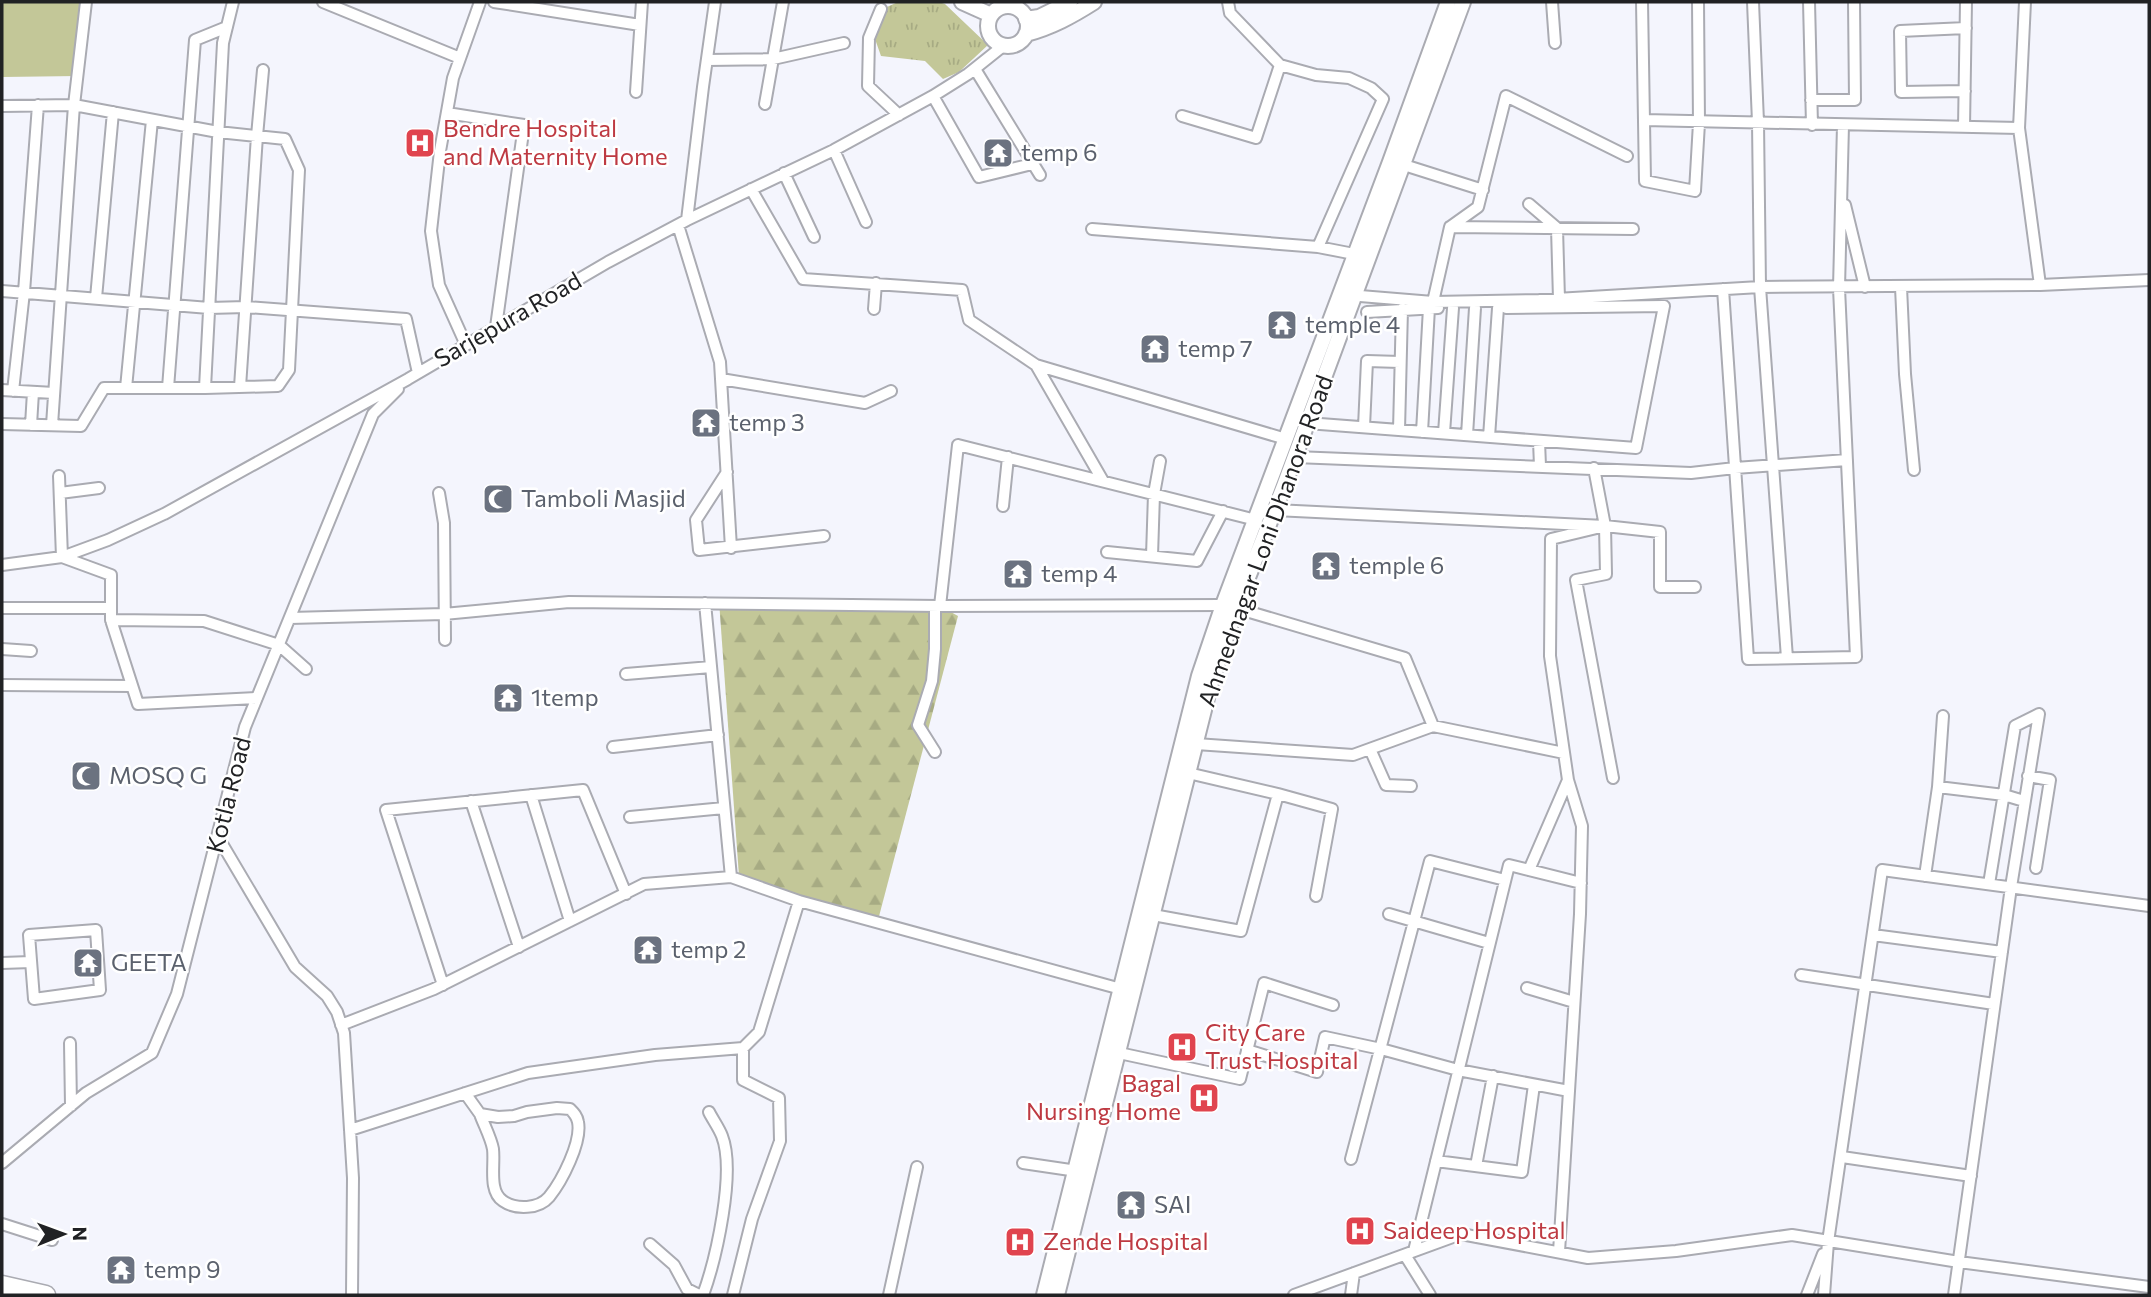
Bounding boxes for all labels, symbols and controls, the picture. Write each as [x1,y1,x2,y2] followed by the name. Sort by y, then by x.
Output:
[443,113,668,170] place label: Bendre Hospital and Maternity Home
[403,126,437,160] hospital icon: Bendre Hospital and Maternity Home
[981,136,1015,170] temple icon: temp 6
[1021,137,1098,166] place label: temp 6
[428,265,586,373] street label: Sarjepura Road
[1265,308,1299,342] temple icon: temple 4
[1305,309,1400,338] place label: temple 4
[1138,332,1172,366] temple icon: temp 7
[1178,333,1253,362] place label: temp 7
[1191,371,1338,710] street label: Ahmednagar Loni Dhanora Road
[689,406,723,440] temple icon: temp 3
[729,407,805,436] place label: temp 3
[481,482,515,516] mosque icon: Tamboli Masjid
[521,483,686,512] place label: Tamboli Masjid
[1309,549,1343,583] temple icon: temple 6
[1349,550,1444,579] place label: temple 6
[1001,557,1035,591] temple icon: temp 4
[1041,558,1117,587] place label: temp 4
[491,681,525,715] temple icon: 1temp
[531,682,599,711] place label: 1temp
[199,734,256,856] street label: Kotla Road
[69,759,103,793] mosque icon: MOSQ G
[109,760,207,789] place label: MOSQ G
[631,933,665,967] temple icon: temp 2
[671,934,746,963] place label: temp 2
[71,946,105,980] temple icon: GEETA
[111,947,187,976] place label: GEETA
[1205,1017,1359,1074] place label: City Care Trust Hospital
[1165,1030,1199,1064] hospital icon: City Care Trust Hospital
[1026,1068,1181,1125] place label: Bagal Nursing Home
[1187,1081,1221,1115] hospital icon: Bagal Nursing Home
[1114,1188,1148,1222] temple icon: SAI
[1154,1189,1191,1218] place label: SAI
[28,1199,98,1269] north arrow
[1343,1214,1377,1248] hospital icon: Saideep Hospital
[1383,1215,1566,1244] place label: Saideep Hospital
[1003,1225,1037,1259] hospital icon: Zende Hospital
[69,1226,92,1241] text: N
[1043,1226,1209,1255] place label: Zende Hospital
[104,1253,138,1287] temple icon: temp 9
[144,1254,221,1283] place label: temp 9

